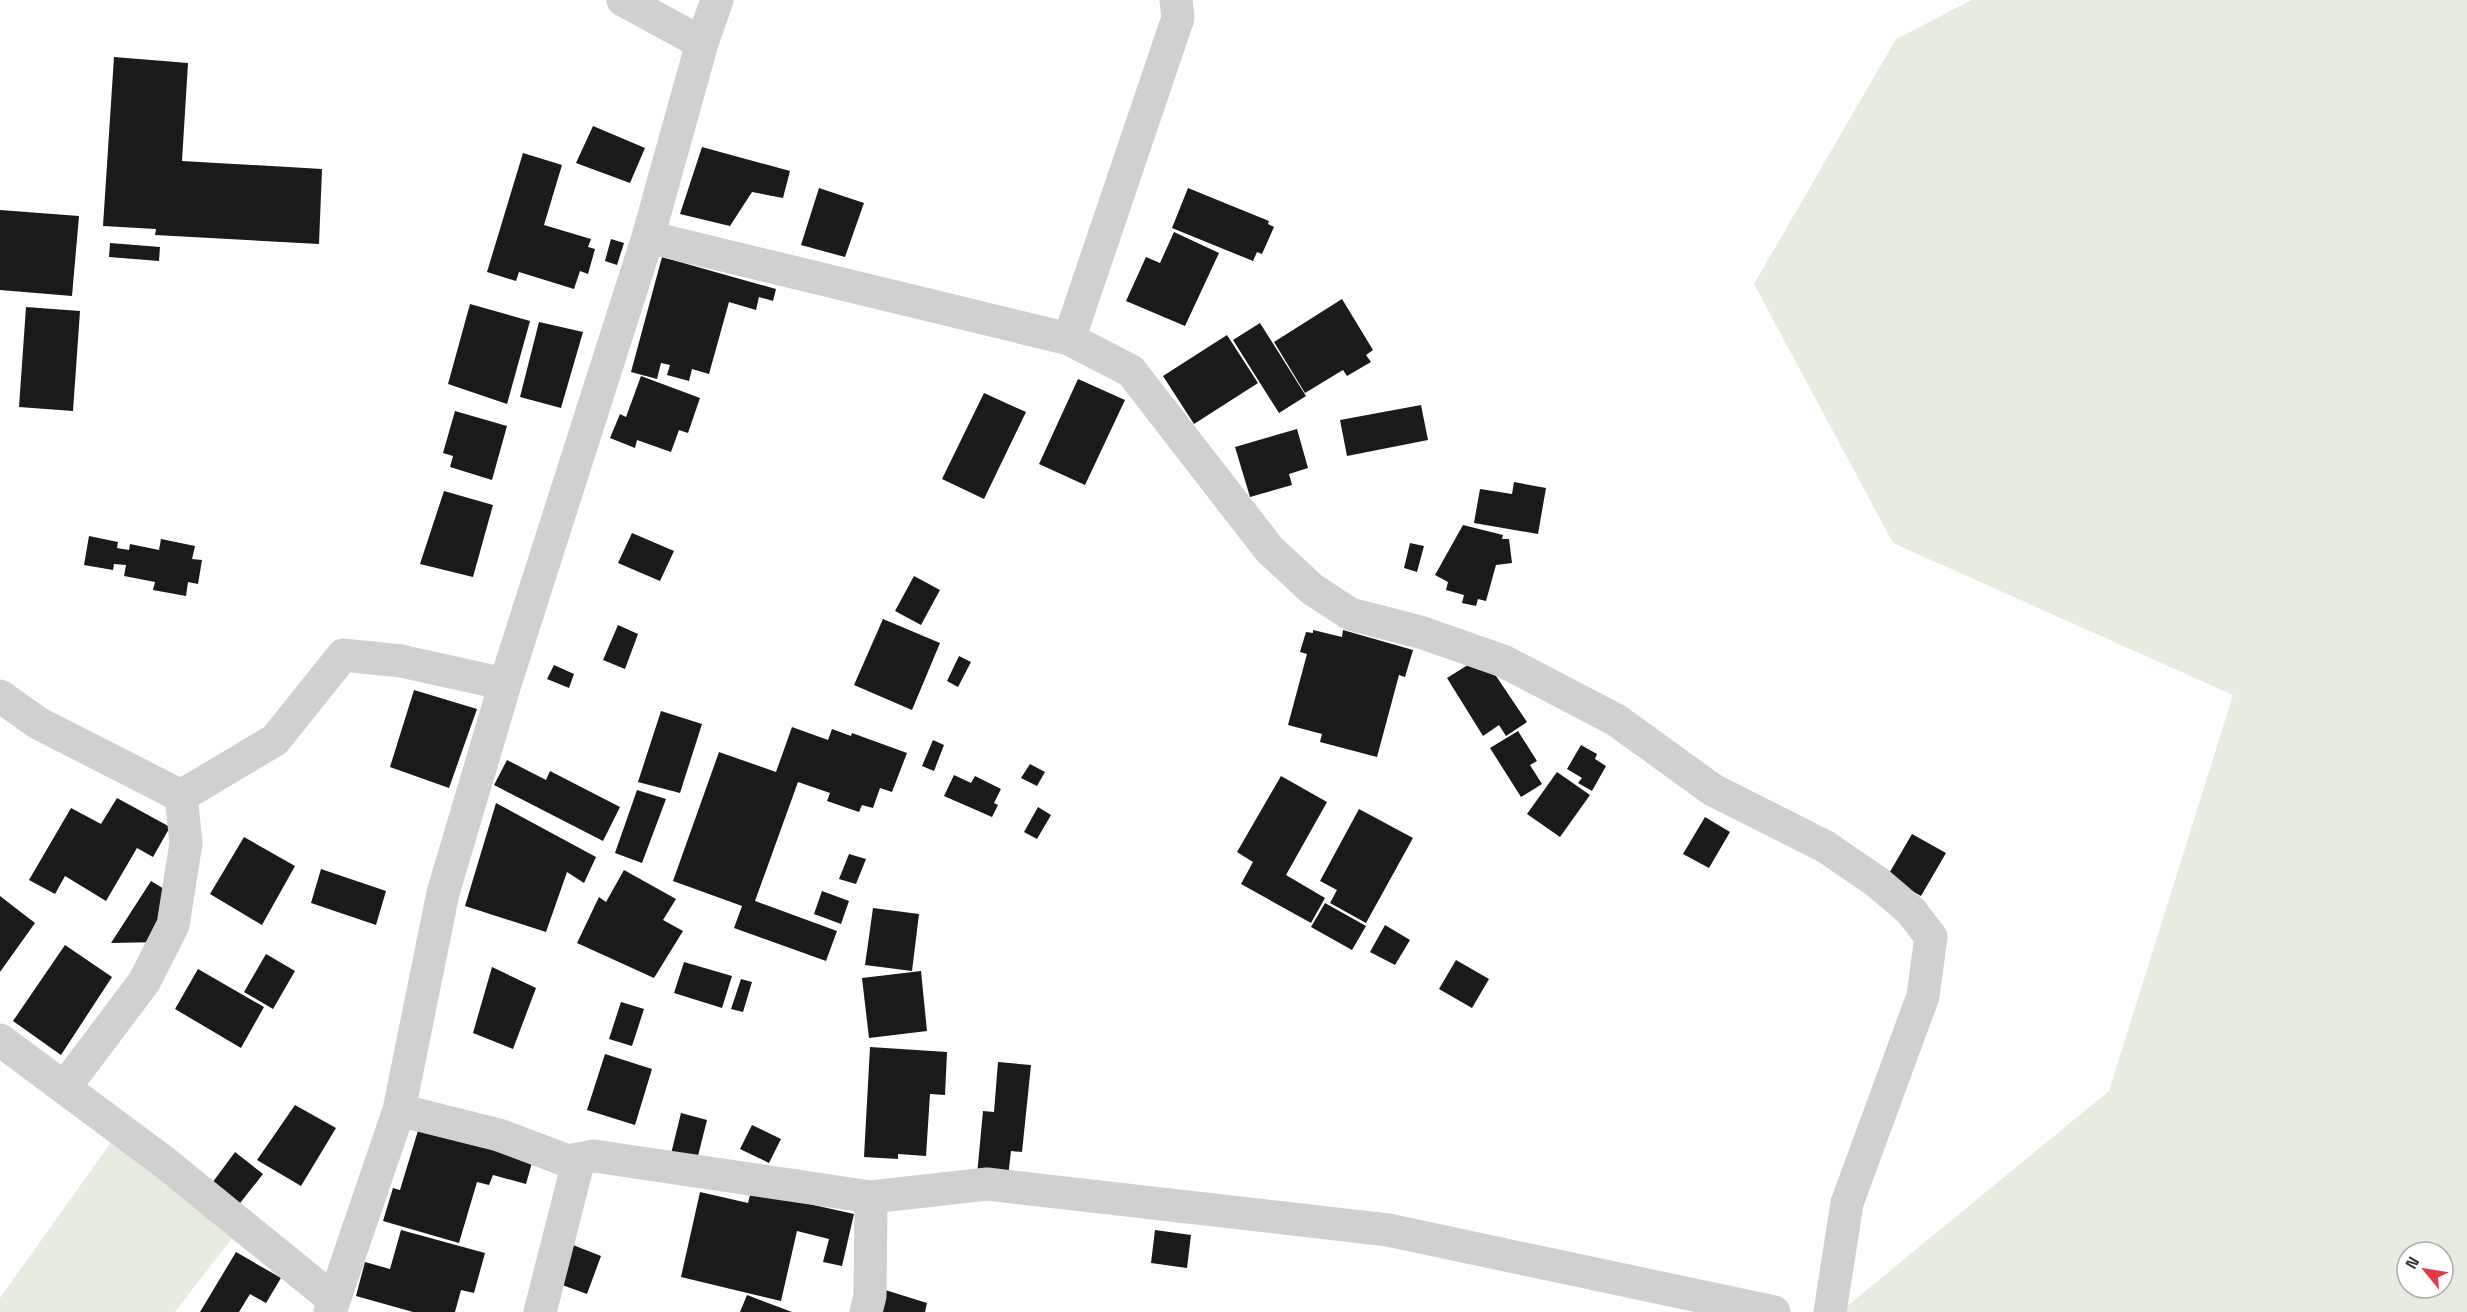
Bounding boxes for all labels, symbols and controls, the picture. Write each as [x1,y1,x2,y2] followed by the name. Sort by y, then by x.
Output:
[2395,1240,2455,1300] north arrow
[2401,1253,2424,1273] text: N

